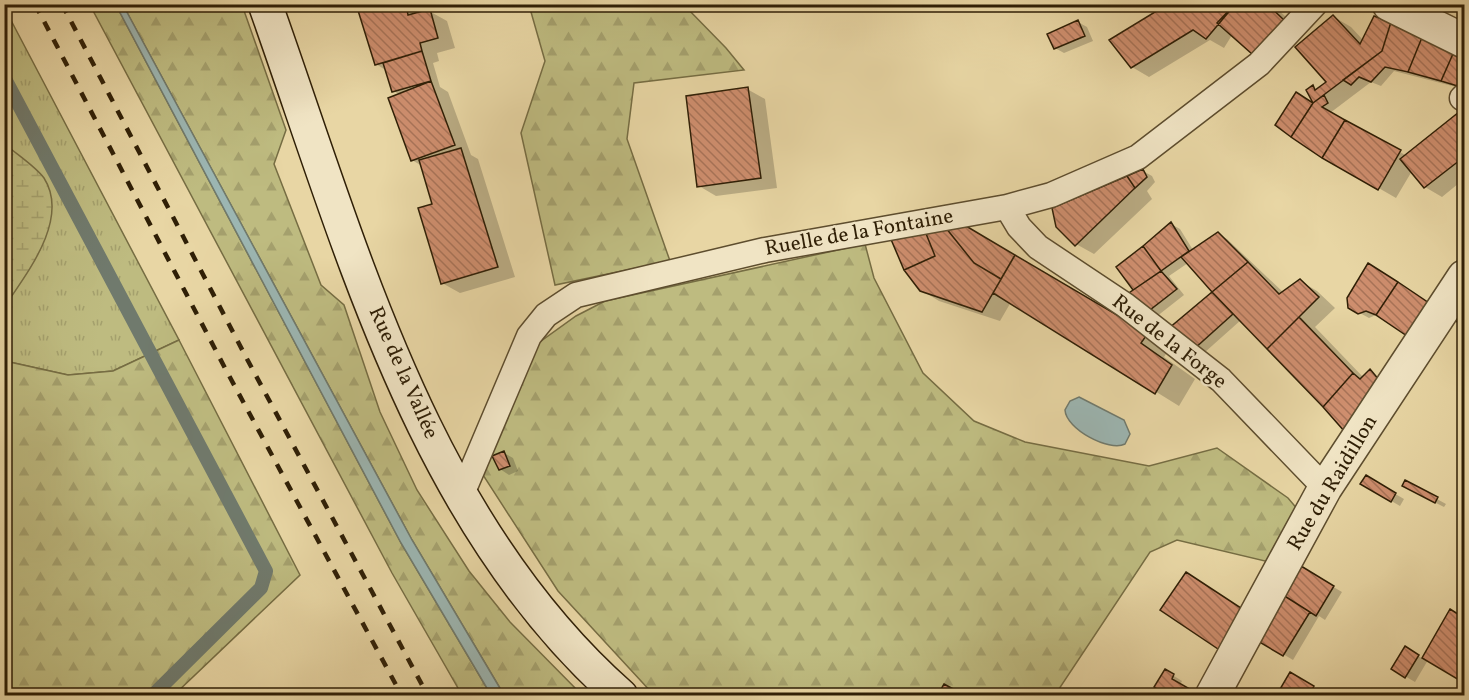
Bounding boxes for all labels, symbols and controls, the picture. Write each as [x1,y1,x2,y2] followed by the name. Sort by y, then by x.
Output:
[762,202,956,264] street label: Ruelle de la Fontaine
[1105,288,1233,396] street label: Rue de la Forge
[361,302,445,444] street label: Rue de la Vallée
[1281,410,1385,556] street label: Rue du Raidillon

